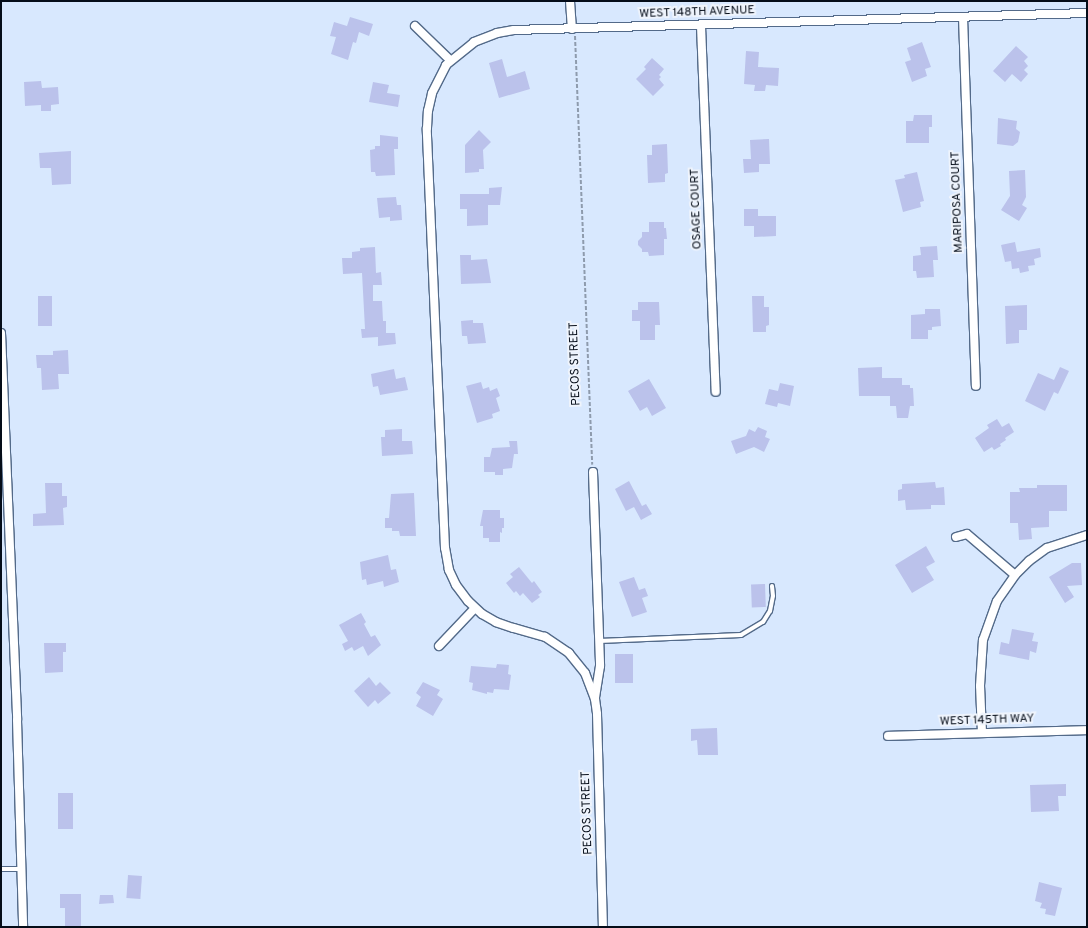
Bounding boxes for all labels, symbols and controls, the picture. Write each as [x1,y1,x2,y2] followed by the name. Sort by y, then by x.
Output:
[639,4,755,22] street label: WEST 148TH AVENUE
[949,151,967,253] street label: MARIPOSA COURT
[688,168,706,250] street label: OSAGE COURT
[567,322,585,406] street label: PECOS STREET
[939,712,1035,730] street label: WEST 145TH WAY
[579,771,597,855] street label: PECOS STREET

